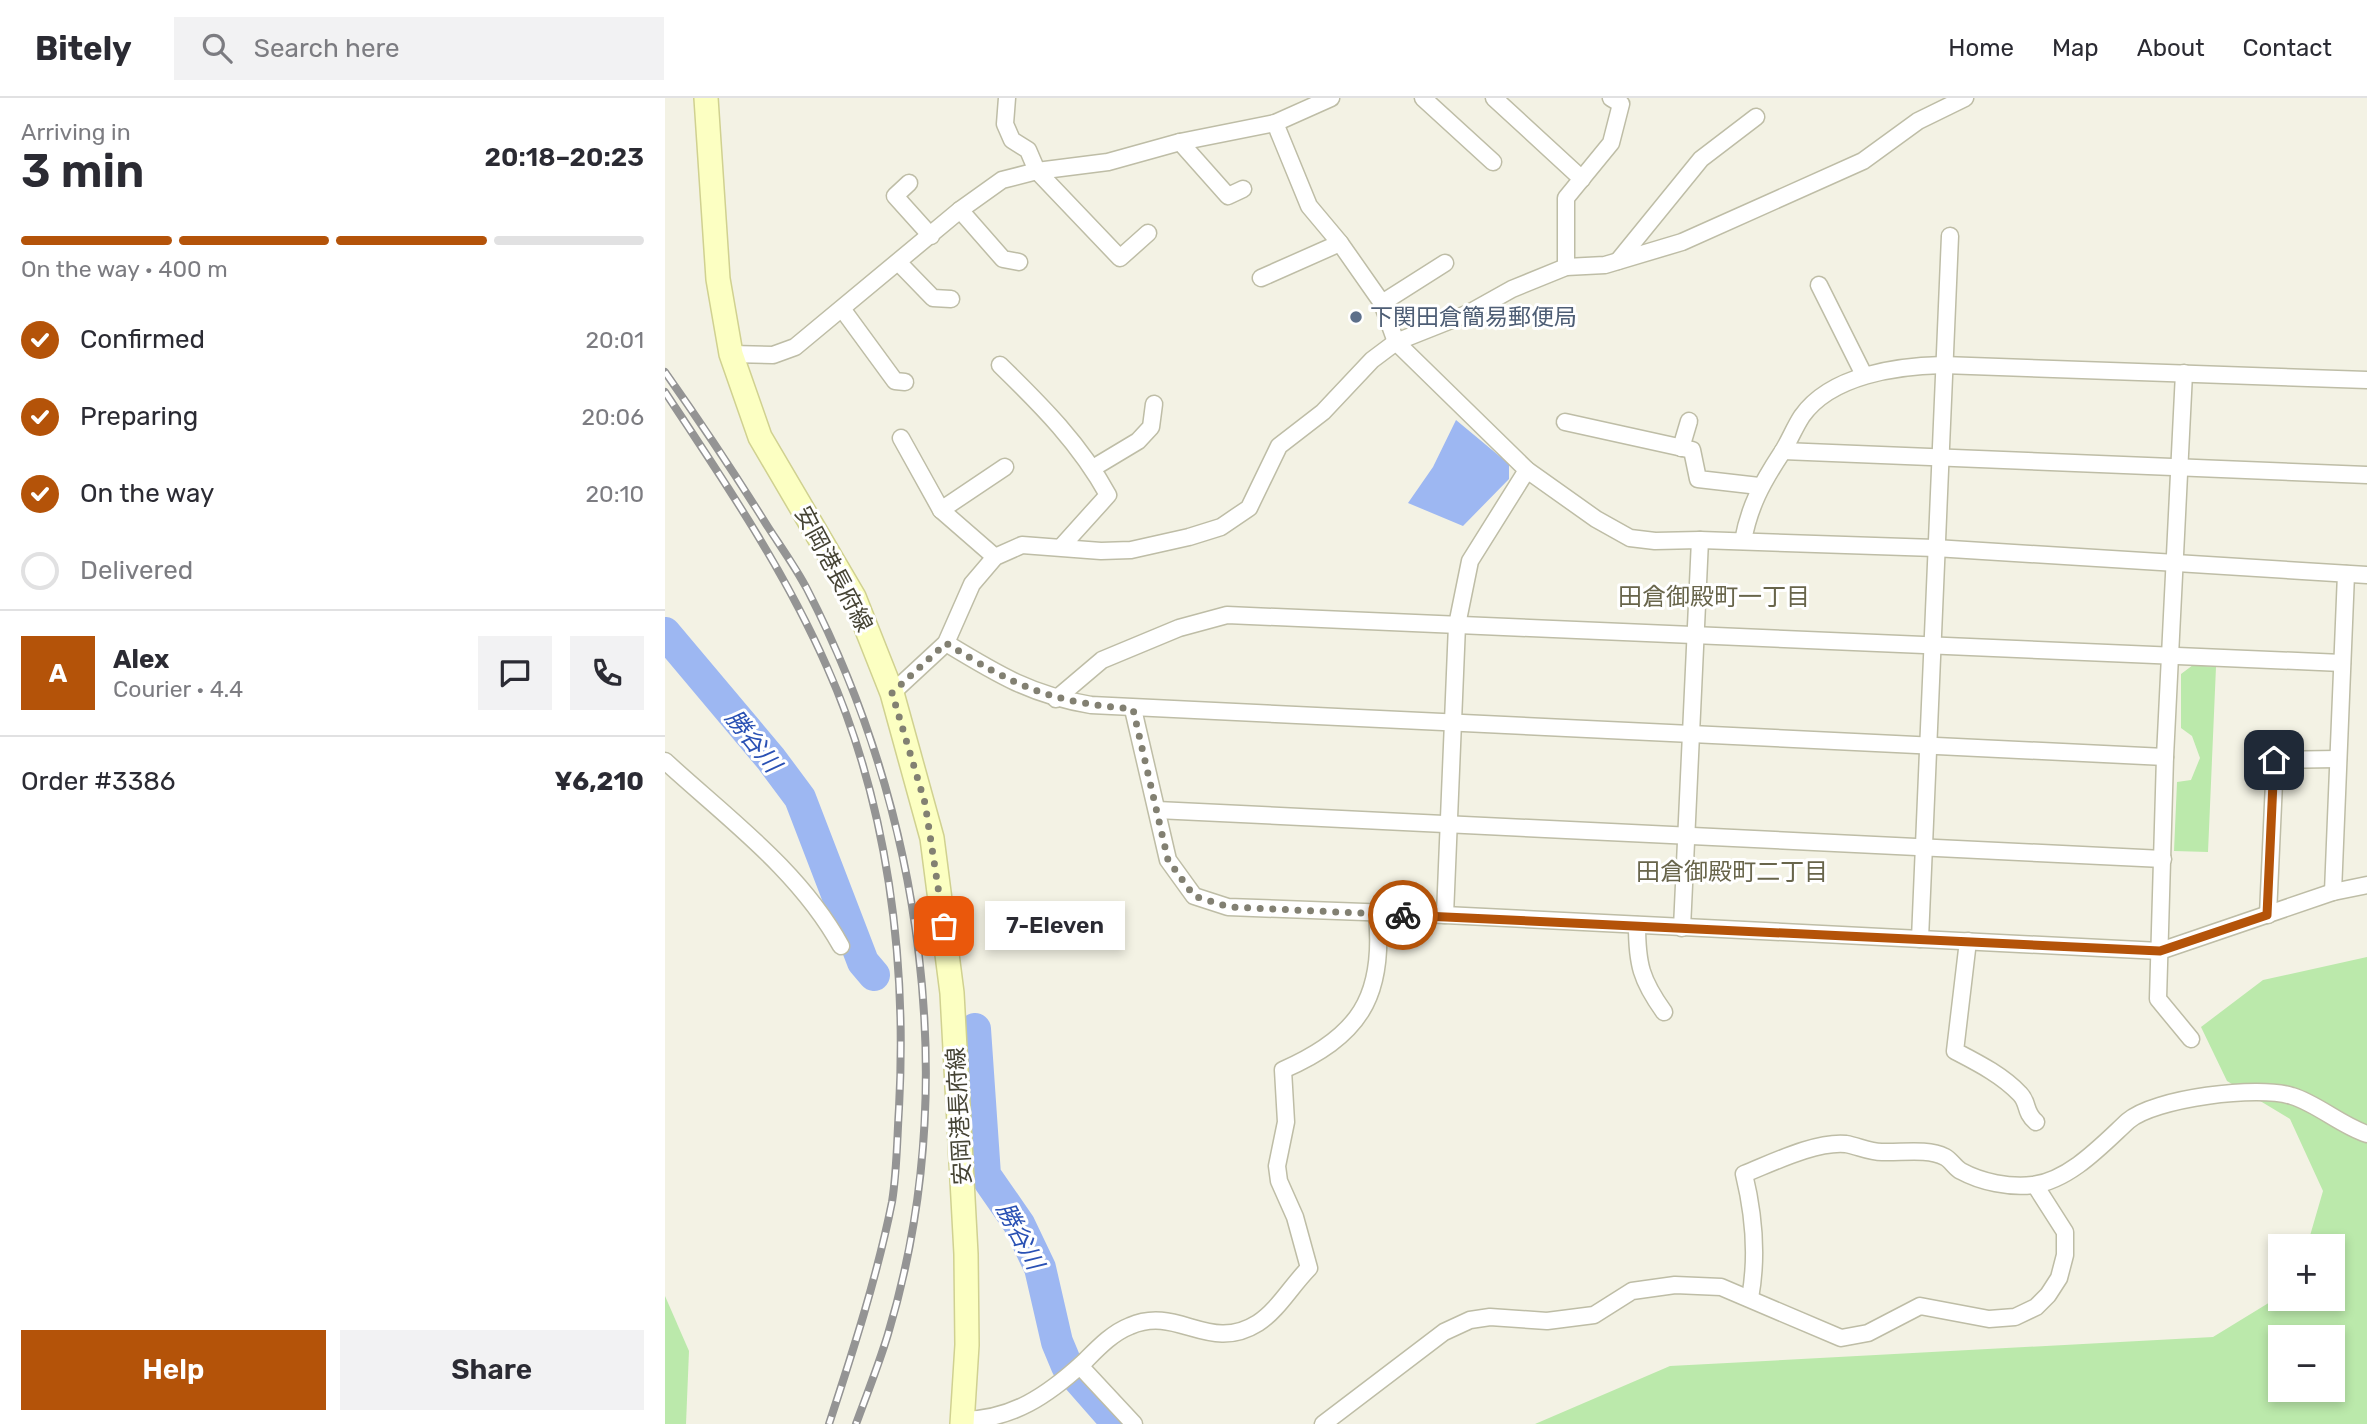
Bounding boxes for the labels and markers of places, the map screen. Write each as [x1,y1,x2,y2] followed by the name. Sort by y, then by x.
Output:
[1370,303,1577,331] place label: 下関田倉簡易郵便局
[1348,309,1364,325] marker: 下関田倉簡易郵便局
[2244,730,2304,790] pin
[914,896,974,956] pin
[986,902,1126,950] callout: 7-Eleven

